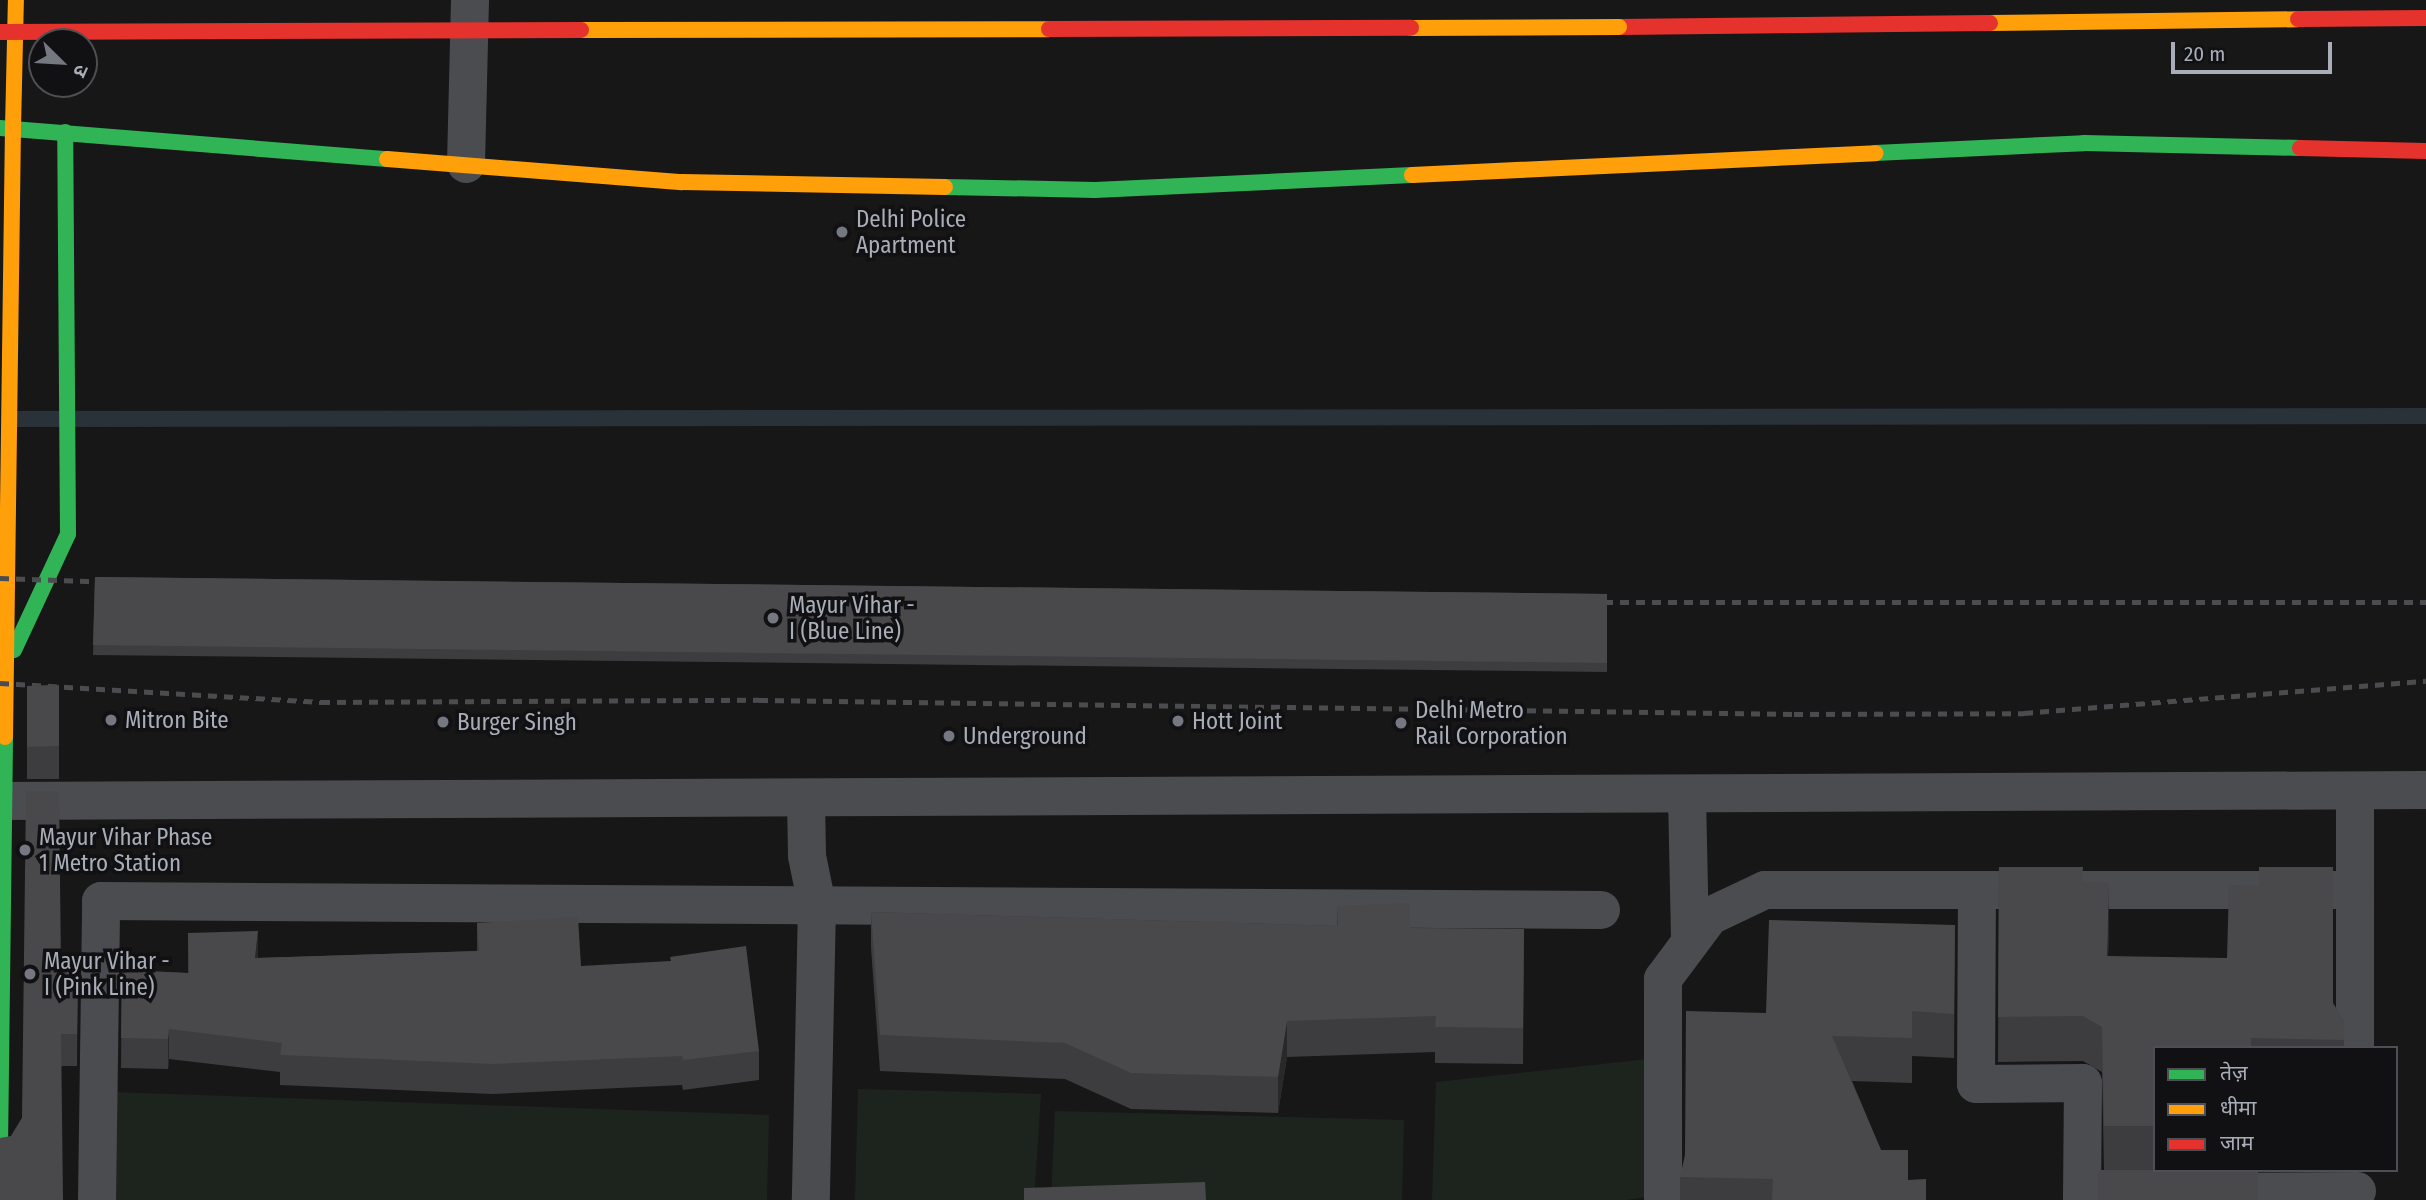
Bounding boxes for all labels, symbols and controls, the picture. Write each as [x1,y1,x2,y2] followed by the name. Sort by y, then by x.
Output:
[28,28,98,98] north arrow
[2174,28,2335,72] scale bar
[2184,41,2225,67] text: 20 m
[68,61,94,81] text: उ
[856,205,966,259] place label: Delhi Police Apartment
[834,224,850,240] marker: Delhi Police Apartment
[789,591,915,645] place label: Mayur Vihar - I (Blue Line)
[763,608,783,628] marker: Mayur Vihar - I (Blue Line)
[1415,696,1568,750] place label: Delhi Metro Rail Corporation
[125,706,229,734] place label: Mitron Bite
[1192,707,1282,735] place label: Hott Joint
[457,708,577,736] place label: Burger Singh
[103,712,119,728] marker: Mitron Bite
[1170,713,1186,729] marker: Hott Joint
[435,714,451,730] marker: Burger Singh
[1393,715,1409,731] marker: Delhi Metro Rail Corporation
[963,722,1087,750] place label: Underground
[941,728,957,744] marker: Underground
[39,823,212,877] place label: Mayur Vihar Phase 1 Metro Station
[17,842,33,858] marker: Mayur Vihar Phase 1 Metro Station
[44,947,170,1001] place label: Mayur Vihar - I (Pink Line)
[22,966,38,982] marker: Mayur Vihar - I (Pink Line)
[2153,1046,2398,1172] legend
[2220,1060,2248,1086] text: तेज़
[2220,1095,2256,1121] text: धीमा
[2220,1130,2254,1156] text: जाम

